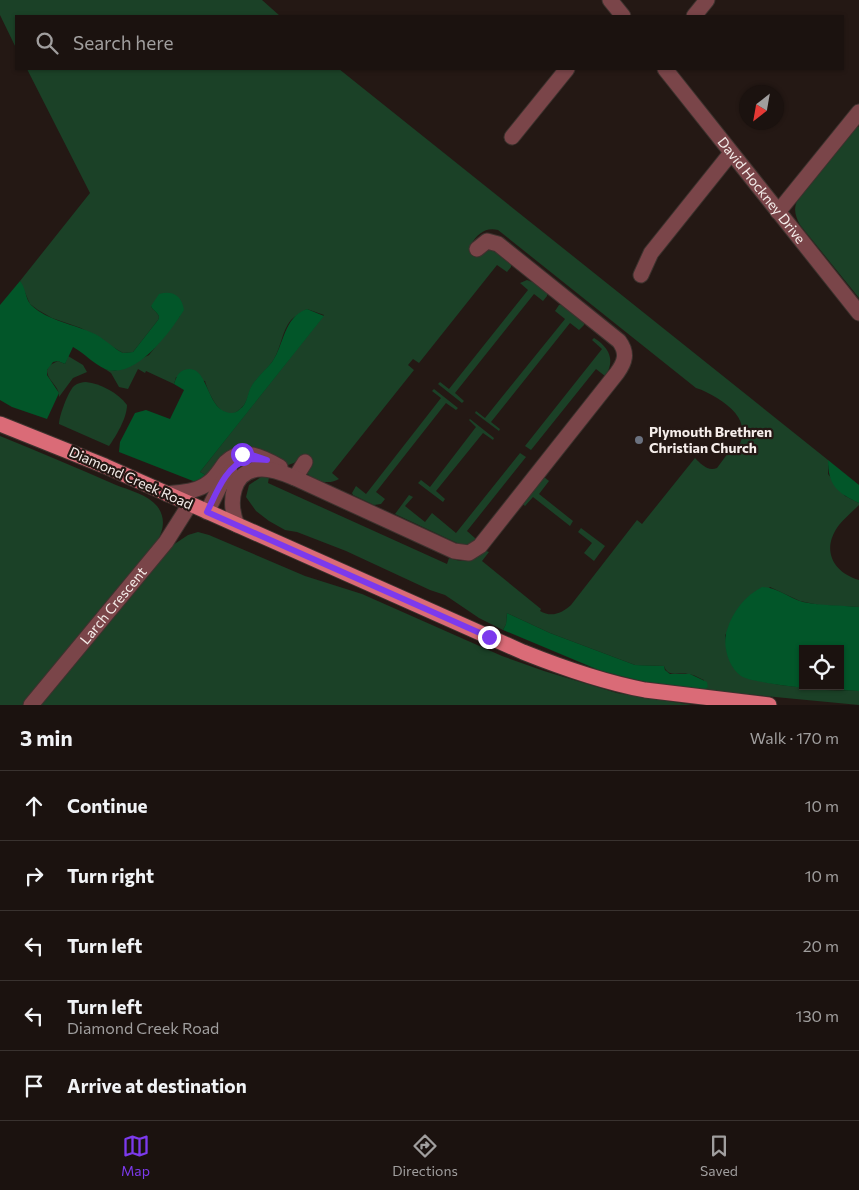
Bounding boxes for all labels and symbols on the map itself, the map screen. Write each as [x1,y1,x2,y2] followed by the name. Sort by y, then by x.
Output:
[739,85,784,130] north arrow
[714,133,809,247] street label: David Hockney Drive
[649,423,772,456] place label: Plymouth Brethren Christian Church
[633,434,645,446] marker: Plymouth Brethren Christian Church
[67,443,196,512] street label: Diamond Creek Road
[231,443,254,466] route start
[76,563,150,647] street label: Larch Crescent
[478,626,501,649] route end

